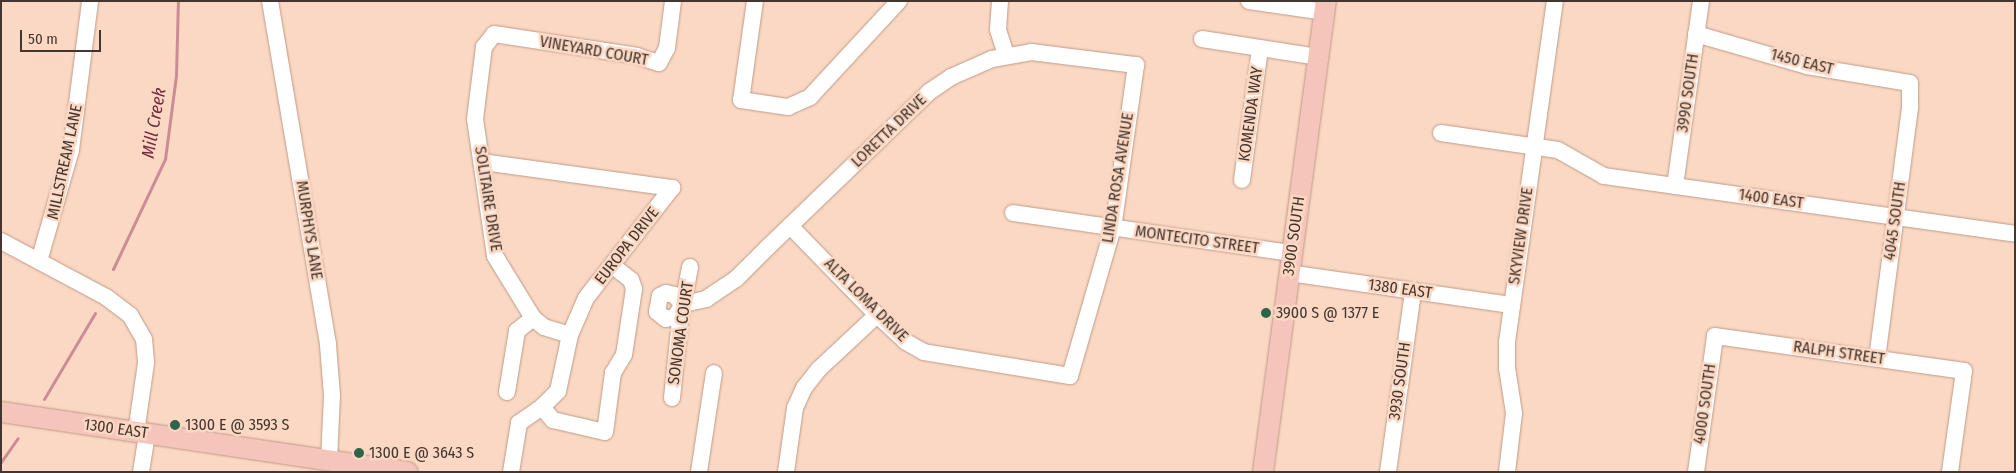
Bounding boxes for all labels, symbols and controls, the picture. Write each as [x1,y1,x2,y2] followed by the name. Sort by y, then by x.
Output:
[22,20,104,52] scale bar
[28,30,58,48] text: 50 m
[538,32,650,70] street label: VINEYARD COURT
[1769,45,1835,79] street label: 1450 EAST
[1673,52,1703,134] street label: 3990 SOUTH
[1235,65,1267,163] street label: KOMENDA WAY
[137,86,171,160] water label: Mill Creek
[848,91,930,171] street label: LORETTA DRIVE
[43,103,87,221] street label: MILLSTREAM LANE
[1098,112,1138,244] street label: LINDA ROSA AVENUE
[470,145,506,253] street label: SOLITAIRE DRIVE
[292,179,326,281] street label: MURPHYS LANE
[1880,180,1910,262] street label: 4045 SOUTH
[1737,185,1805,213] street label: 1400 EAST
[1505,186,1537,286] street label: SKYVIEW DRIVE
[1279,195,1309,277] street label: 3900 SOUTH
[591,203,663,289] street label: EUROPA DRIVE
[1134,222,1260,258] street label: MONTECITO STREET
[820,254,912,346] street label: ALTA LOMA DRIVE
[1367,275,1433,303] street label: 1380 EAST
[664,280,698,386] street label: SONOMA COURT
[1276,303,1379,323] place label: 3900 S @ 1377 E
[1260,307,1272,319] marker: 3900 S @ 1377 E
[1792,337,1886,369] street label: RALPH STREET
[1385,341,1415,421] street label: 3930 SOUTH
[1690,363,1720,445] street label: 4000 SOUTH
[83,415,149,443] street label: 1300 EAST
[185,415,289,435] place label: 1300 E @ 3593 S
[169,419,181,431] marker: 1300 E @ 3593 S
[369,443,474,463] place label: 1300 E @ 3643 S
[353,447,365,459] marker: 1300 E @ 3643 S

